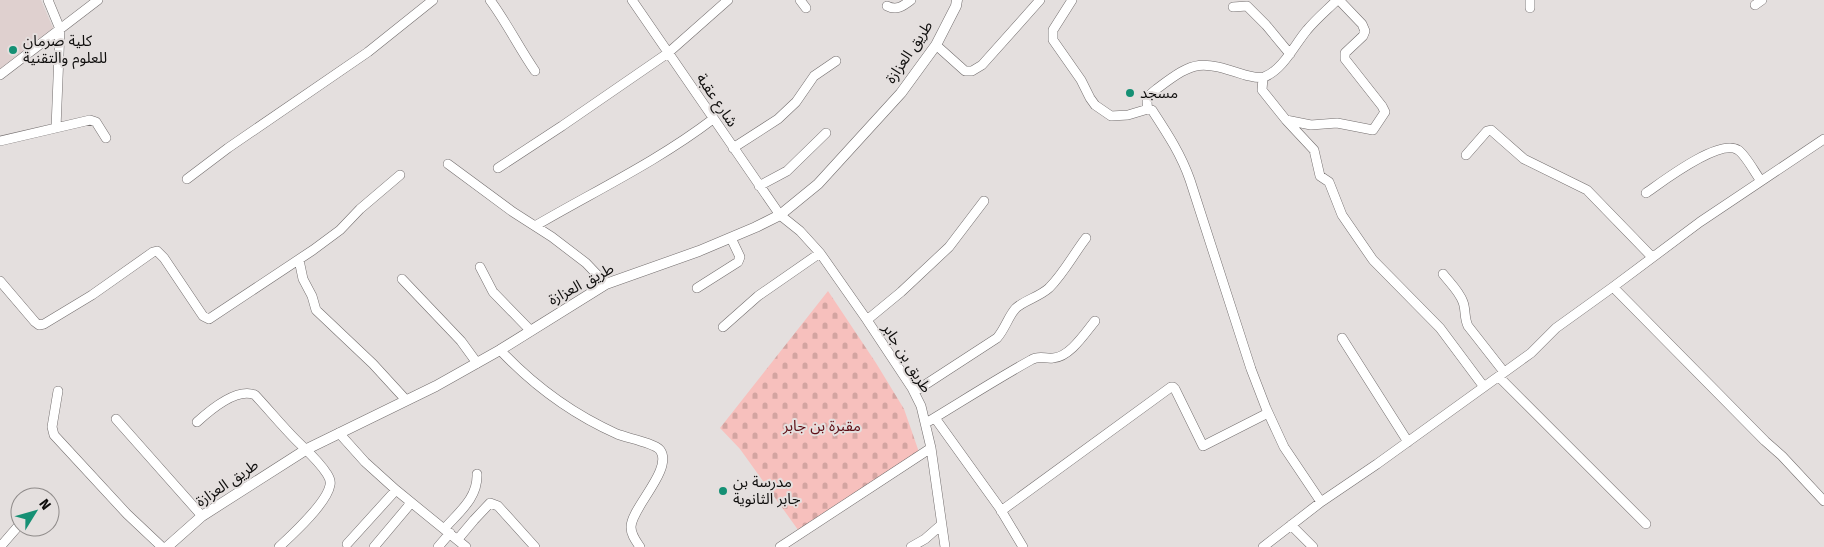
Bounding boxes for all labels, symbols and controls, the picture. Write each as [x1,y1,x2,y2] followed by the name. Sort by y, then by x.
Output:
[882,17,937,87] street label: طريق العزازة
[23,32,107,69] place label: كلية صرمان للعلوم والتقنية
[7,44,19,56] marker: كلية صرمان للعلوم والتقنية
[690,70,742,132] street label: شارع عقبة
[1140,84,1178,102] place label: مسجد
[1124,87,1136,99] marker: مسجد
[545,259,617,310] street label: طريق العزازة
[877,319,935,397] street label: طريق بن جابر
[782,417,861,435] park label: مقبرة بن جابر
[192,456,262,511] street label: طريق العزازة
[733,473,801,508] place label: مدرسة بن جابر الثانوية
[717,485,729,497] marker: مدرسة بن جابر الثانوية
[10,487,60,537] north arrow
[35,496,55,513] text: N

